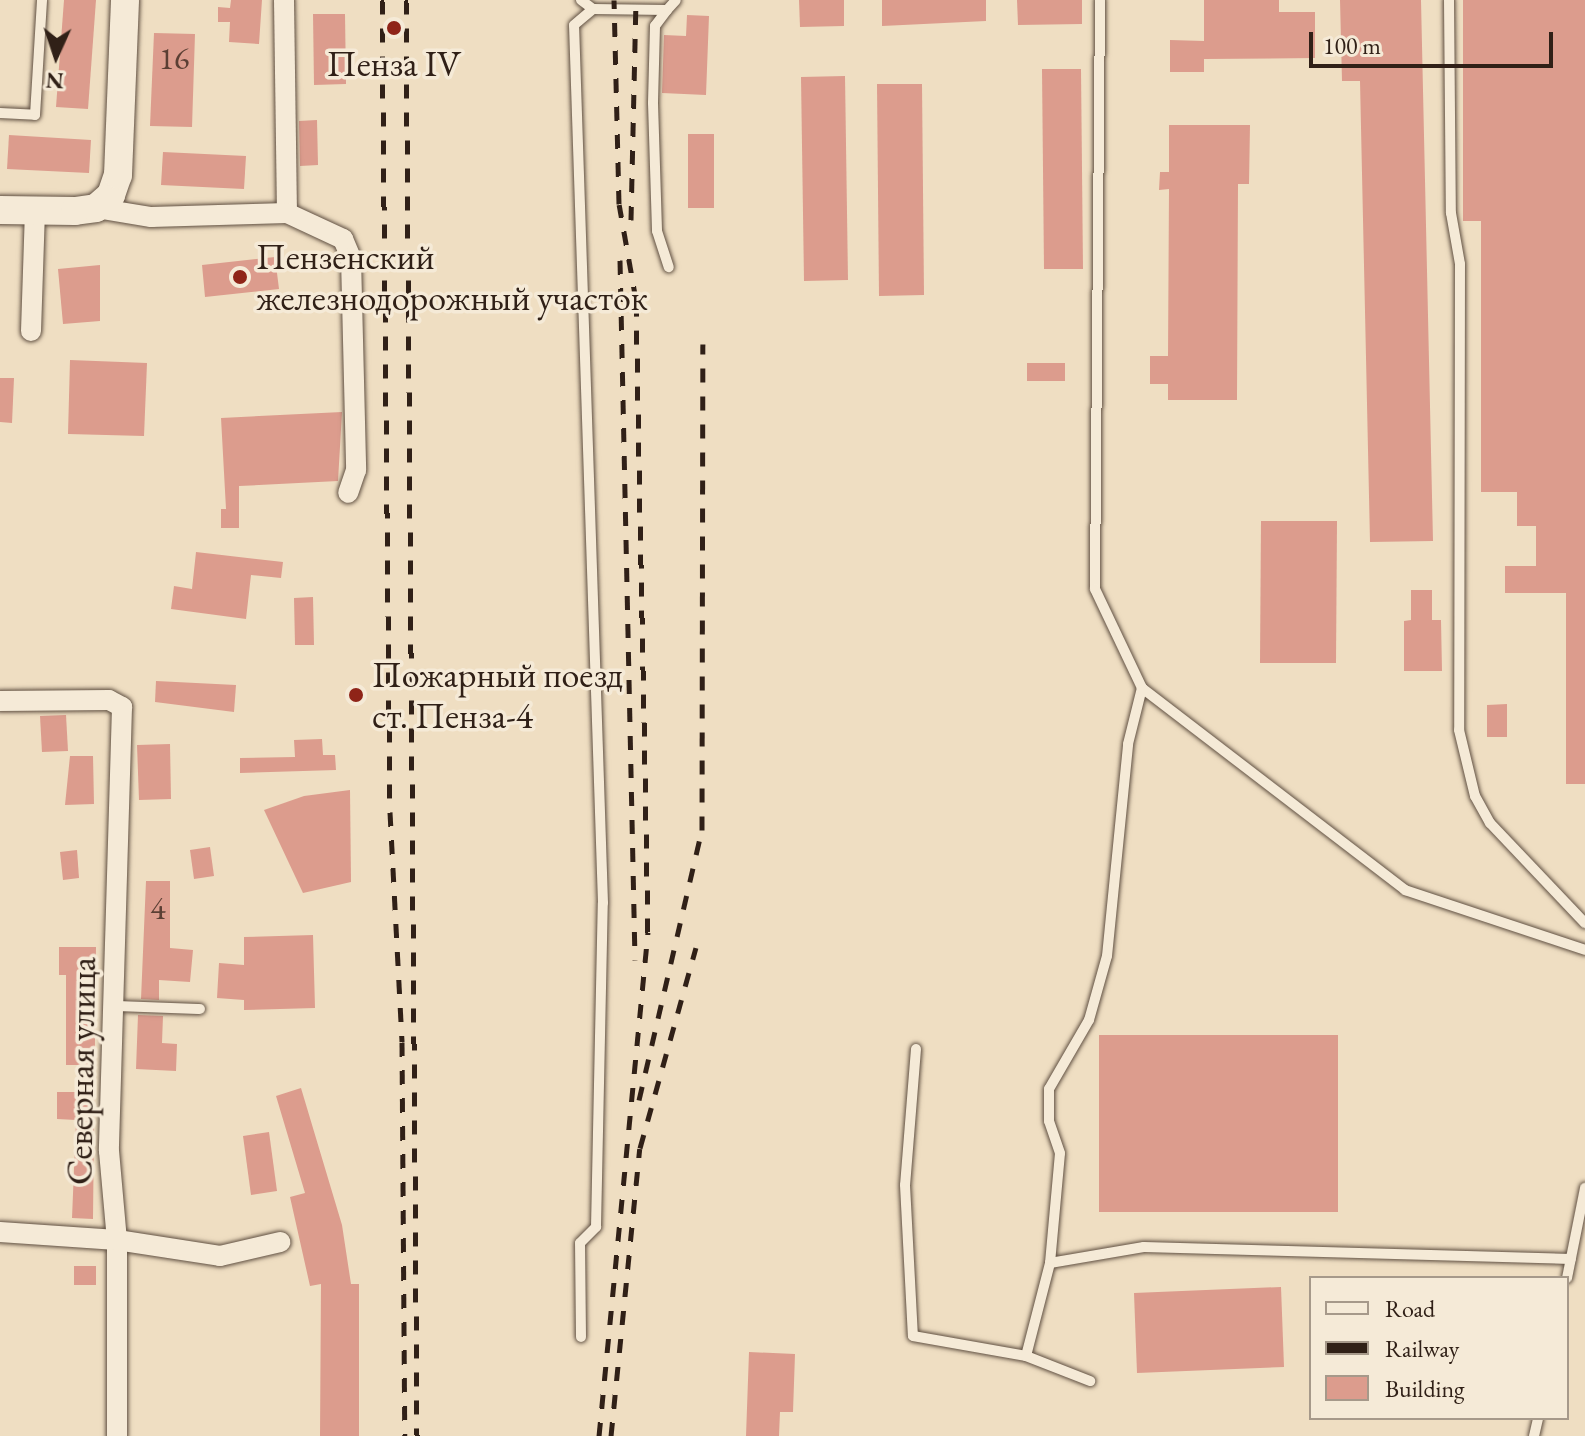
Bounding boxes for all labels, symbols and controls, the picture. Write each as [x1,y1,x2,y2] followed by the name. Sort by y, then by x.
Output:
[16,16,96,96] north arrow
[1313,16,1557,66] scale bar
[383,17,405,39] marker: Пенза IV
[1323,30,1381,61] text: 100 m
[159,39,189,77] house number: 16
[327,42,461,86] place label: Пенза IV
[45,66,64,95] text: N
[256,234,648,319] place label: Пензенский железнодорожный участок
[231,268,249,286] marker: Пензенский железнодорожный участок
[372,652,623,737] place label: Пожарный поезд ст. Пенза-4
[347,686,365,704] marker: Пожарный поезд ст. Пенза-4
[150,889,166,927] house number: 4
[57,957,105,1185] street label: Северная улица
[1309,1276,1569,1420] legend
[1385,1293,1435,1324] text: Road
[1385,1333,1459,1364] text: Railway
[1385,1373,1465,1404] text: Building

